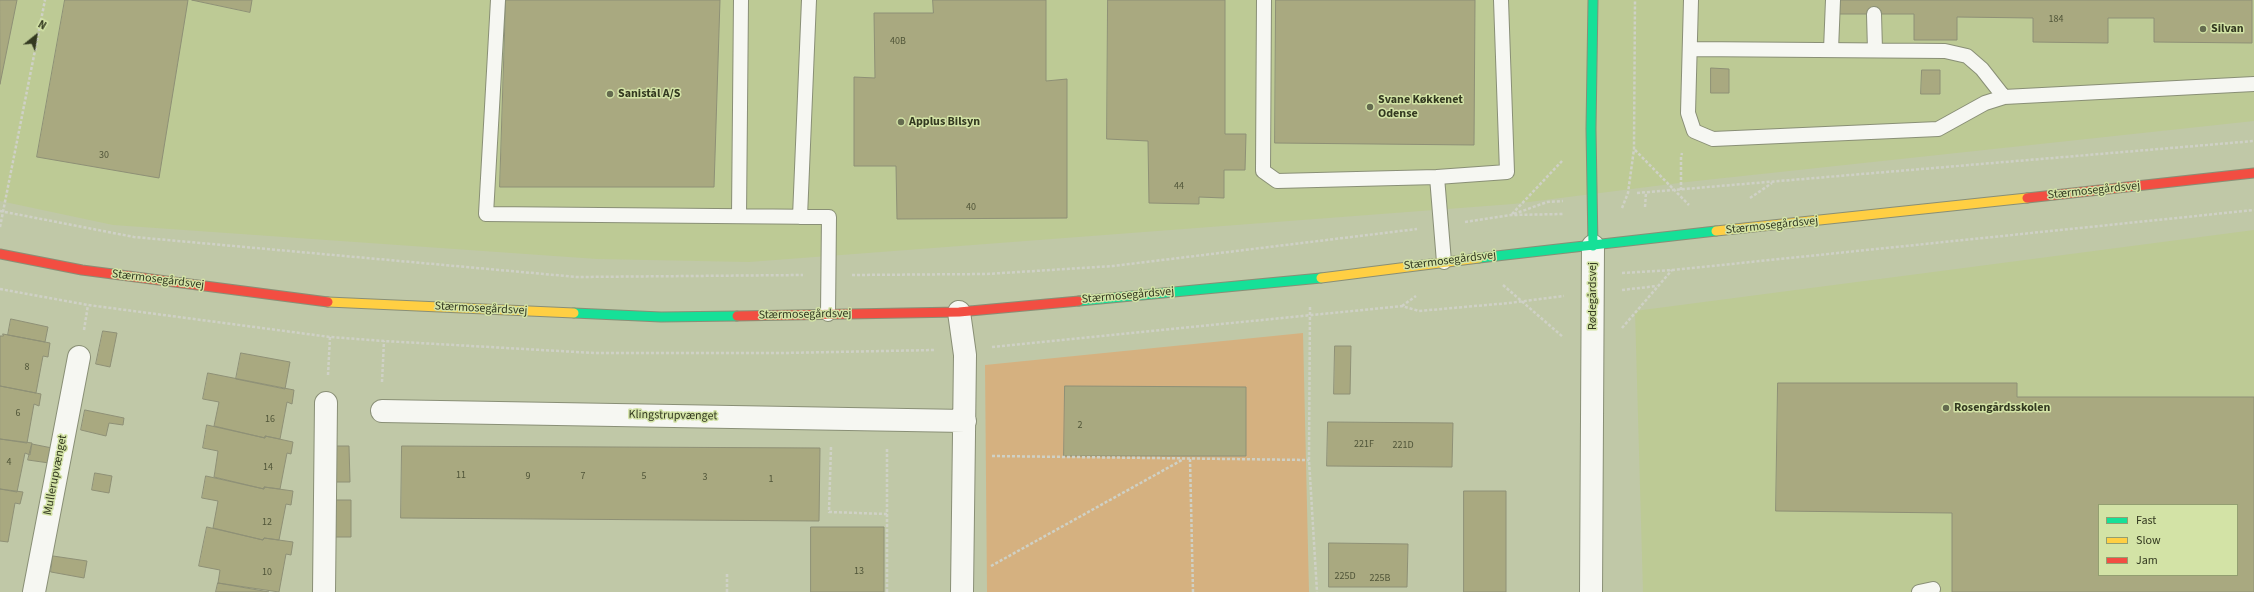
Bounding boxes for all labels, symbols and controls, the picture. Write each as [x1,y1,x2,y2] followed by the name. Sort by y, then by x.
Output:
[2049,14,2063,26] house number: 184
[16,16,56,56] north arrow
[35,17,49,33] text: N
[2211,22,2244,36] place label: Silvan
[2198,24,2208,34] marker: Silvan
[890,36,906,48] house number: 40B
[618,87,680,101] place label: Sanistål A/S
[605,89,615,99] marker: Sanistål A/S
[1378,93,1463,121] place label: Svane Køkkenet Odense
[1365,102,1375,112] marker: Svane Køkkenet Odense
[909,115,980,129] place label: Applus Bilsyn
[896,117,906,127] marker: Applus Bilsyn
[99,150,109,162] house number: 30
[2047,179,2141,203] street label: Stærmosegårdsvej
[1174,181,1184,193] house number: 44
[966,202,976,214] house number: 40
[1725,214,1819,238] street label: Stærmosegårdsvej
[1403,248,1497,274] street label: Stærmosegårdsvej
[1586,262,1600,330] street label: Rødegårdsvej
[111,267,205,293] street label: Stærmosegårdsvej
[1081,285,1175,307] street label: Stærmosegårdsvej
[434,299,528,319] street label: Stærmosegårdsvej
[758,307,852,323] street label: Stærmosegårdsvej
[25,362,29,374] house number: 8
[1954,401,2050,415] place label: Rosengårdsskolen
[1941,403,1951,413] marker: Rosengårdsskolen
[16,408,20,420] house number: 6
[629,408,717,424] street label: Klingstrupvænget
[265,414,275,426] house number: 16
[1078,420,1082,432] house number: 2
[41,434,71,516] street label: Mullerupvænget
[1354,439,1374,451] house number: 221F
[1392,440,1414,452] house number: 221D
[7,457,11,469] house number: 4
[263,462,273,474] house number: 14
[456,470,466,482] house number: 11
[526,471,530,483] house number: 9
[581,471,585,483] house number: 7
[642,471,646,483] house number: 5
[703,472,707,484] house number: 3
[769,474,773,486] house number: 1
[2098,504,2238,576] legend
[2136,512,2156,529] text: Fast
[262,517,272,529] house number: 12
[2136,532,2161,549] text: Slow
[2136,552,2158,569] text: Jam
[854,566,864,578] house number: 13
[262,567,272,579] house number: 10
[1334,571,1356,583] house number: 225D
[1370,573,1390,585] house number: 225B

